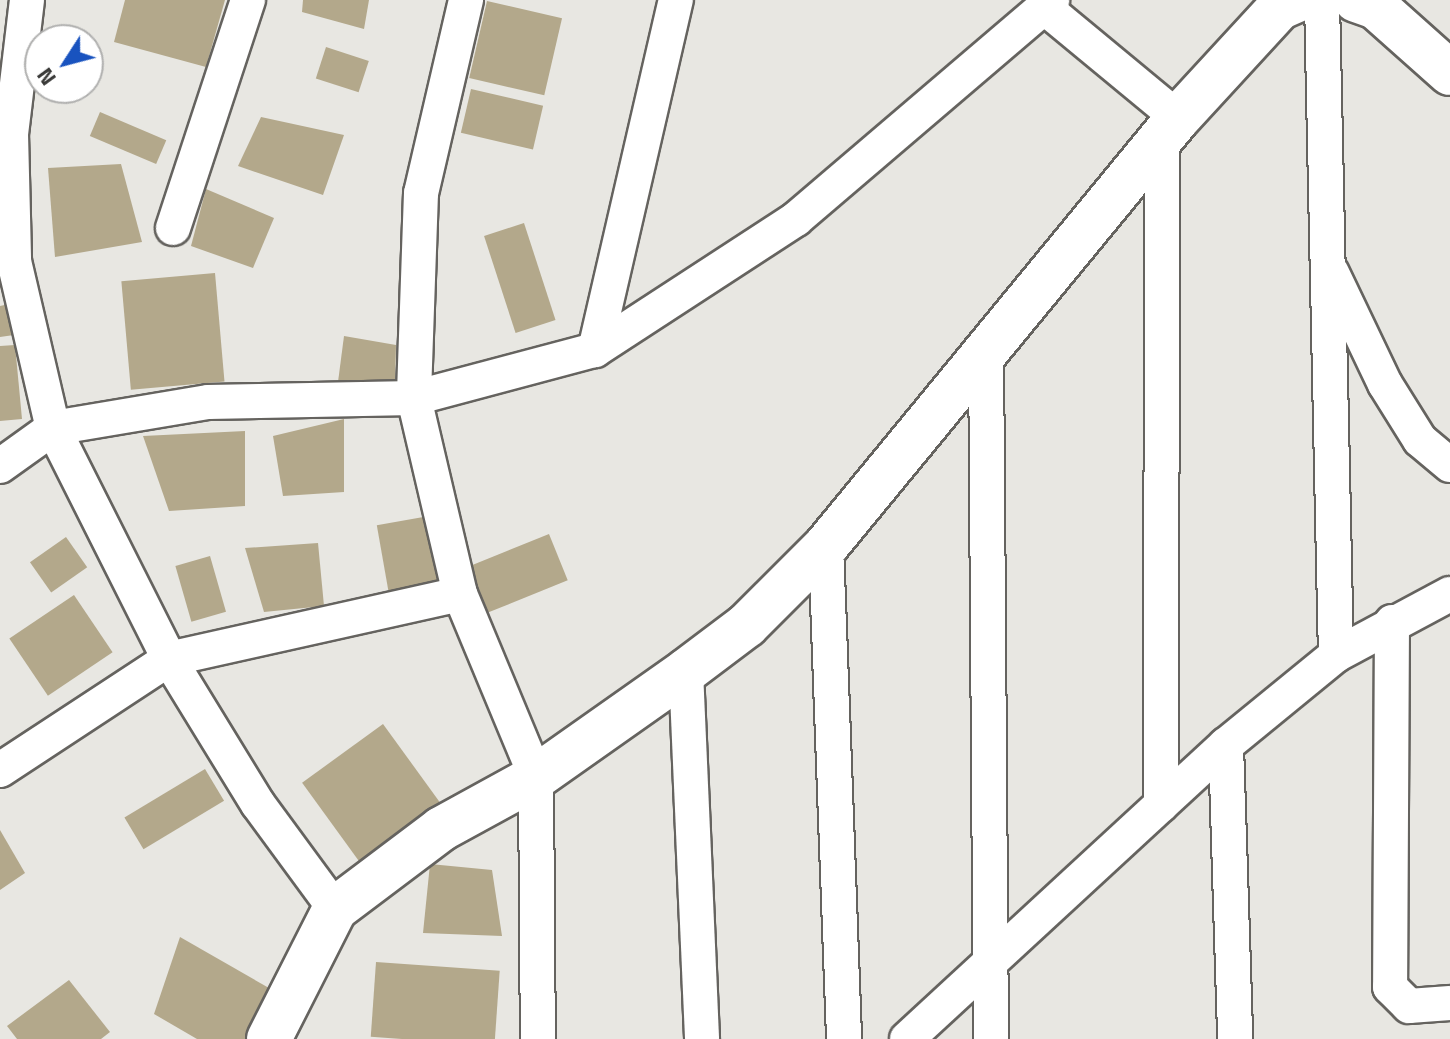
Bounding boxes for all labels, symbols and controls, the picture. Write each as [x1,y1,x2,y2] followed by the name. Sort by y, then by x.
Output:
[24,24,104,104] north arrow
[28,61,64,93] text: N

